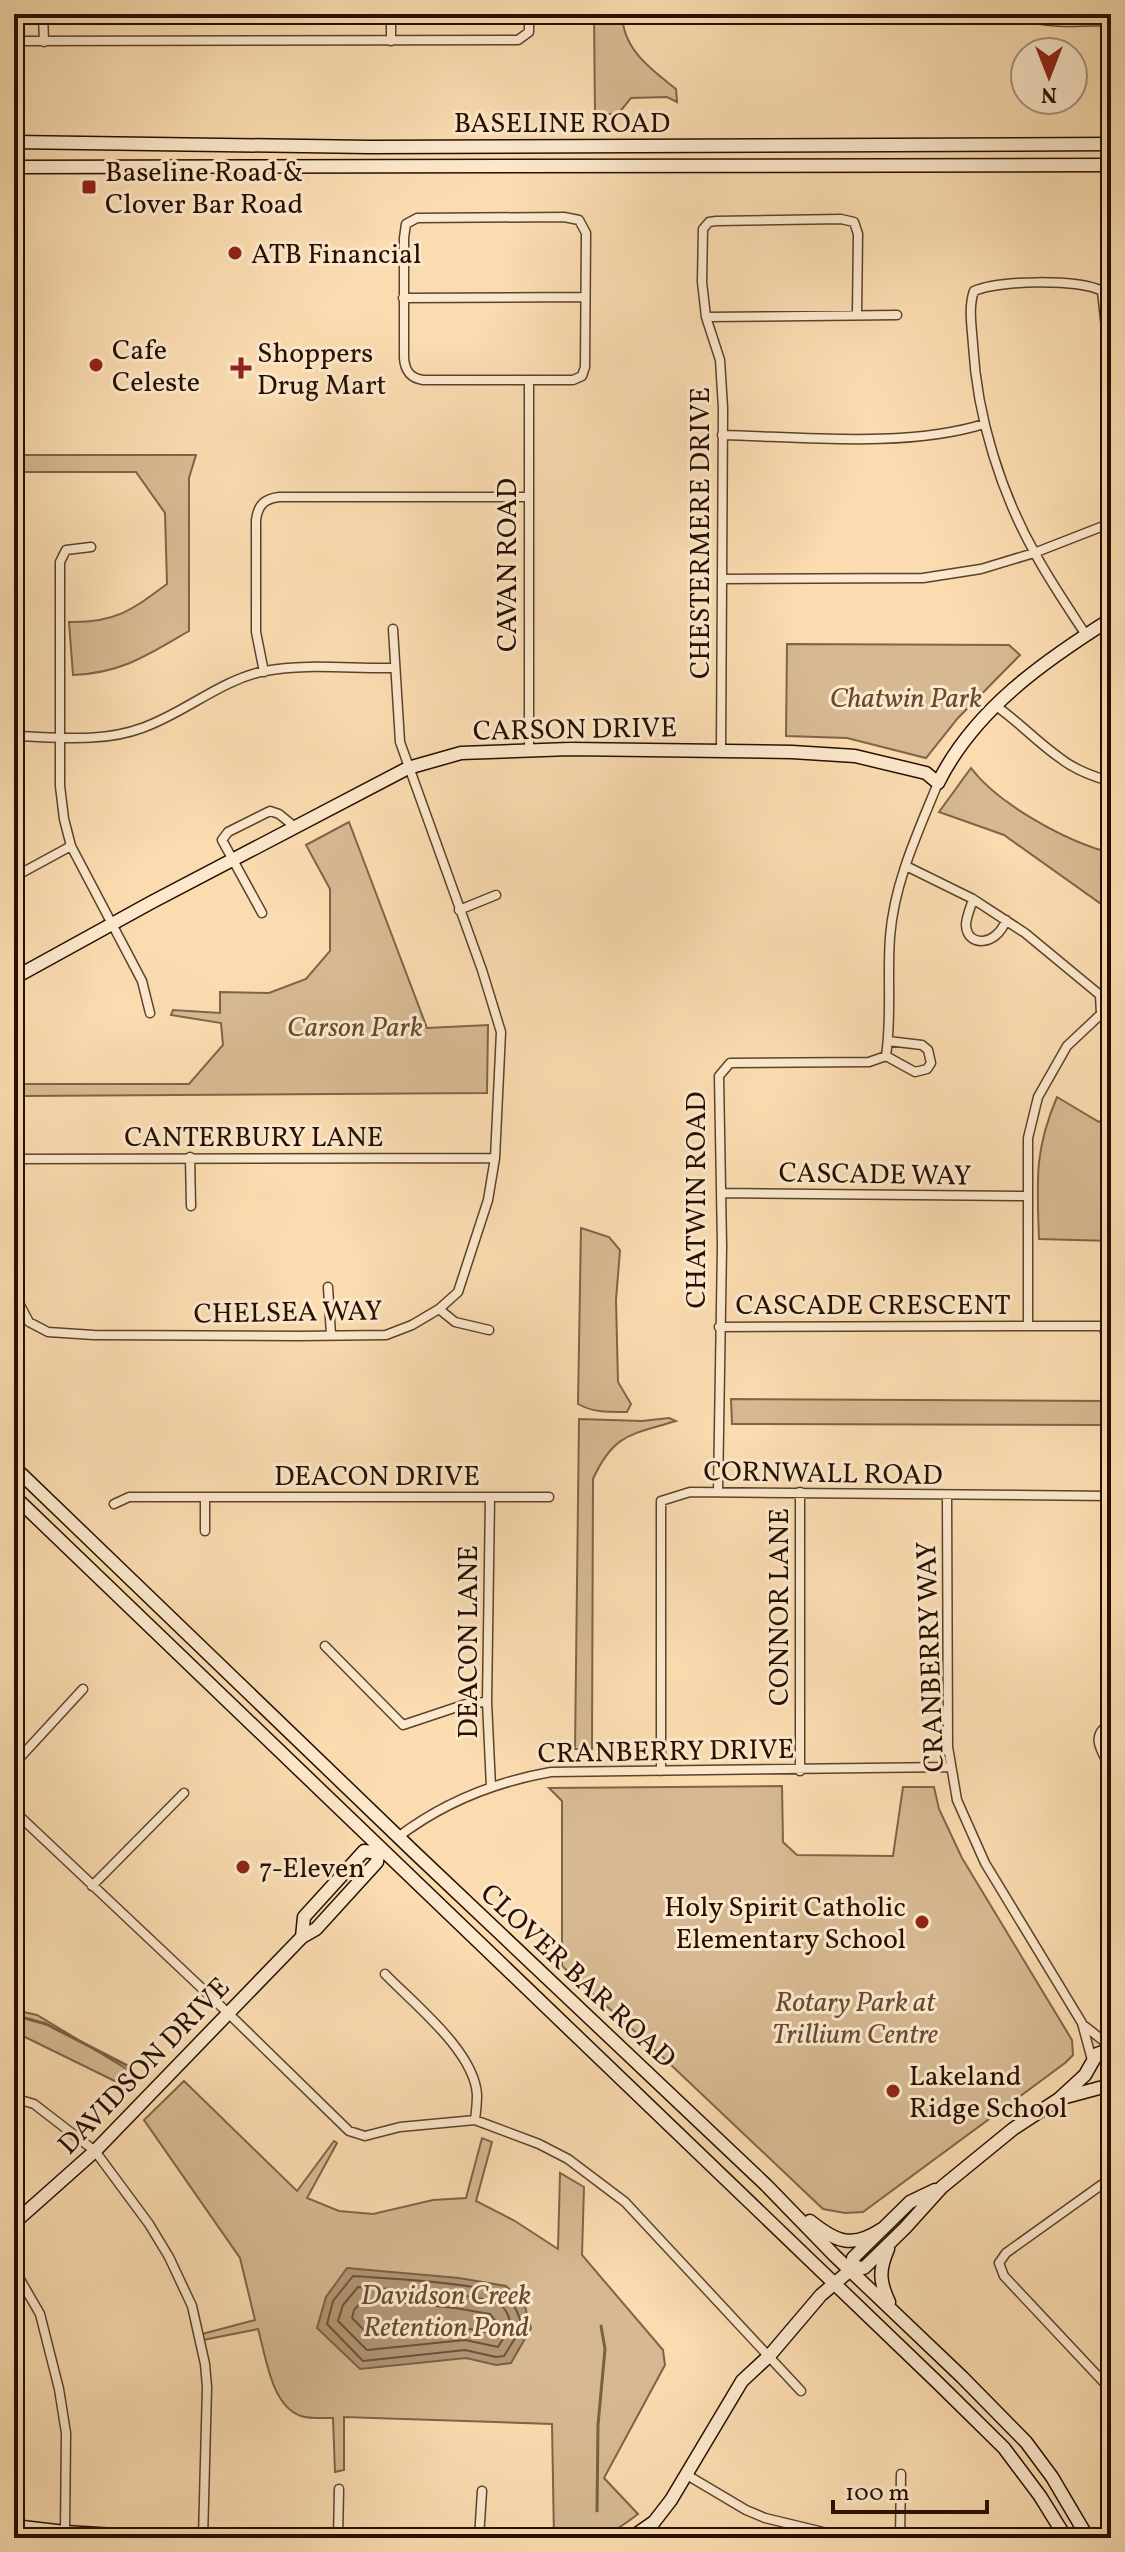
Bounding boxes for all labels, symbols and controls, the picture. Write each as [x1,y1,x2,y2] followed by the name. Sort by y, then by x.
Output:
[1009,36,1089,116] north arrow
[1041,78,1057,109] text: N
[454,105,670,144] street label: BASELINE ROAD
[105,154,304,225] place label: Baseline Road & Clover Bar Road
[80,178,98,196] marker: Baseline Road & Clover Bar Road
[251,236,421,275] place label: ATB Financial
[226,244,244,262] marker: ATB Financial
[112,332,200,403] place label: Cafe Celeste
[257,335,386,406] place label: Shoppers Drug Mart
[87,356,105,374] marker: Cafe Celeste
[232,359,250,377] marker: Shoppers Drug Mart
[682,387,721,679] street label: CHESTERMERE DRIVE
[489,478,528,652] street label: CAVAN ROAD
[830,680,982,719] park label: Chatwin Park
[473,709,678,752] street label: CARSON DRIVE
[287,1009,423,1048] park label: Carson Park
[678,1091,717,1309] street label: CHATWIN ROAD
[124,1119,384,1158] street label: CANTERBURY LANE
[778,1154,972,1197] street label: CASCADE WAY
[735,1287,1011,1326] street label: CASCADE CRESCENT
[193,1292,383,1335] street label: CHELSEA WAY
[703,1453,943,1496] street label: CORNWALL ROAD
[274,1458,480,1497] street label: DEACON DRIVE
[761,1508,800,1706] street label: CONNOR LANE
[908,1541,955,1773] street label: CRANBERRY WAY
[450,1545,489,1739] street label: DEACON LANE
[537,1731,795,1774] street label: CRANBERRY DRIVE
[259,1850,365,1889] place label: 7-Eleven
[234,1858,252,1876] marker: 7-Eleven
[471,1876,684,2078] street label: CLOVER BAR ROAD
[664,1889,906,1960] place label: Holy Spirit Catholic Elementary School
[913,1913,931,1931] marker: Holy Spirit Catholic Elementary School
[50,1969,240,2164] street label: DAVIDSON DRIVE
[772,1984,938,2055] park label: Rotary Park at Trillium Centre
[909,2058,1067,2129] place label: Lakeland Ridge School
[884,2082,902,2100] marker: Lakeland Ridge School
[361,2277,531,2348] park label: Davidson Creek Retention Pond
[833,2464,987,2514] scale bar
[845,2477,910,2511] text: 100 m

